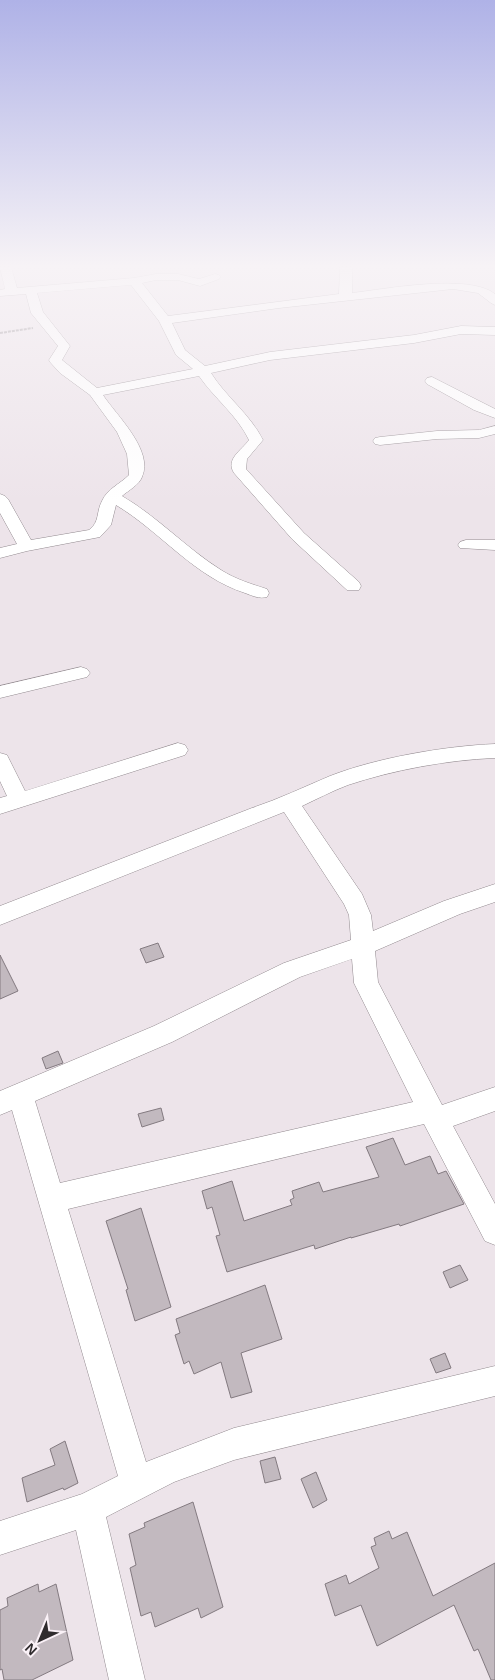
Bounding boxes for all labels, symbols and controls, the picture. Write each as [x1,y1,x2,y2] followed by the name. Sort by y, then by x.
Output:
[15,1615,65,1665] north arrow
[22,1640,40,1659] text: N

